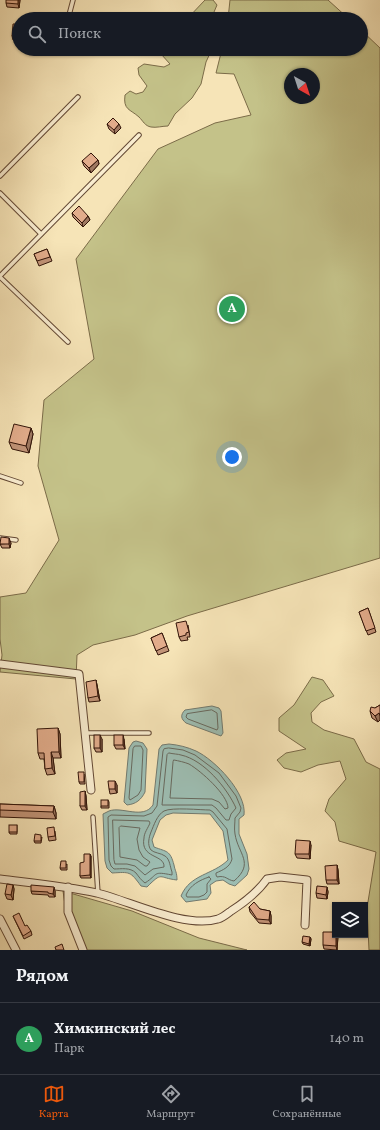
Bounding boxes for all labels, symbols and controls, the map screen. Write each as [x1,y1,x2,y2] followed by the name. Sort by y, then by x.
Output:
[12,12,368,56] search box
[26,23,48,45] icon: search
[58,24,101,45] text: Поиск
[284,68,320,104] north arrow
[219,294,245,324] pin: A
[222,447,242,467] your location
[332,902,368,938] map controls
[332,902,368,938] button: layers
[16,965,69,988] text: Рядом
[54,1019,175,1040] text: Химкинский лес
[24,1030,34,1048] text: A
[330,1030,364,1048] text: 140 m
[54,1040,84,1058] text: Парк
[39,1083,69,1122] tab: Карта
[146,1083,195,1122] tab: Маршрут
[273,1083,341,1122] tab: Сохранённые

